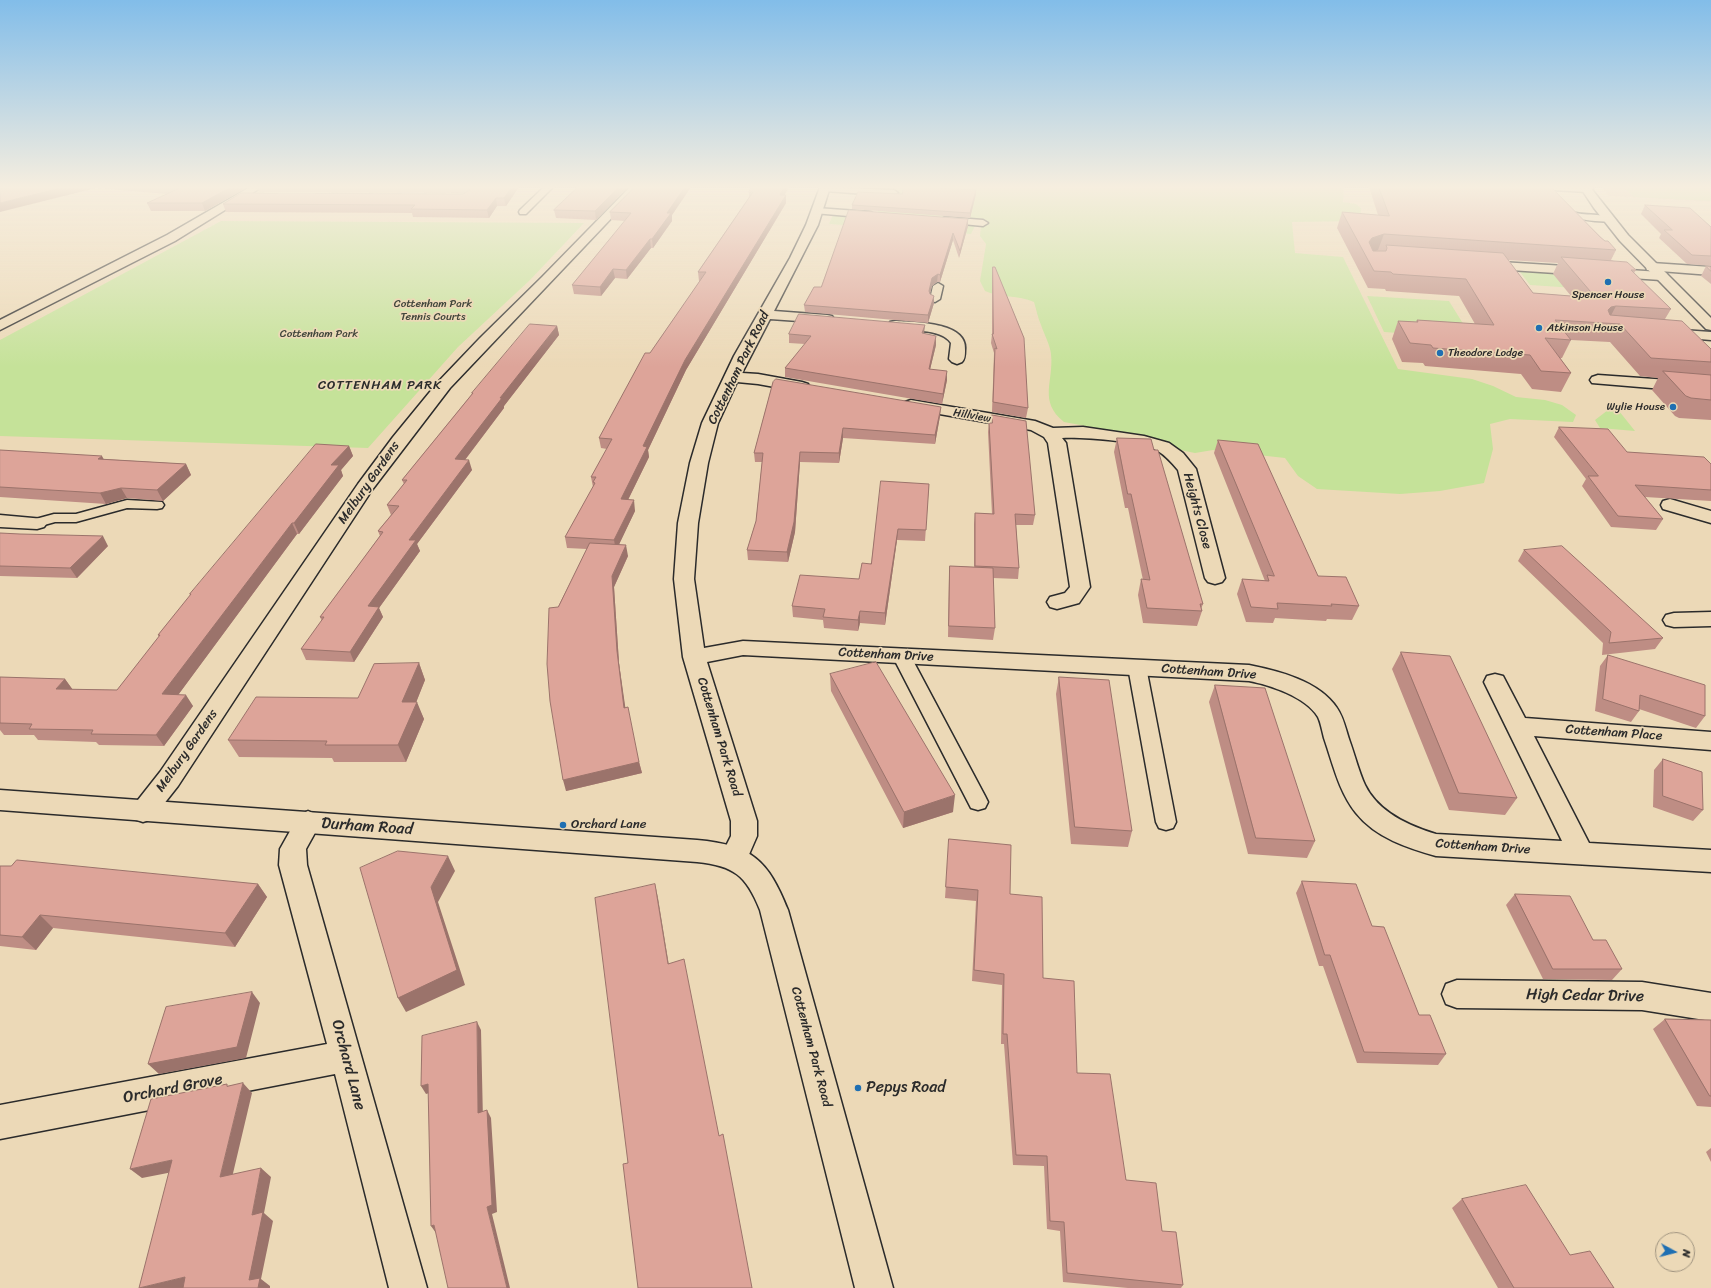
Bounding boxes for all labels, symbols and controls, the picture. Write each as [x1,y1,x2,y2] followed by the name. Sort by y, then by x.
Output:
[1603,277,1613,287] marker: Spencer House
[1572,288,1644,302] place label: Spencer House
[394,297,472,323] park label: Cottenham Park Tennis Courts
[705,309,773,427] street label: Cottenham Park Road
[1547,321,1623,335] place label: Atkinson House
[1534,323,1544,333] marker: Atkinson House
[280,327,358,341] park label: Cottenham Park
[1448,346,1523,360] place label: Theodore Lodge
[1435,348,1445,358] marker: Theodore Lodge
[319,378,441,394] district label: COTTENHAM PARK
[1606,400,1665,414] place label: Wylie House
[1668,402,1678,412] marker: Wylie House
[952,406,992,426] street label: Hillview
[335,439,403,527] street label: Melbury Gardens
[1179,471,1215,551] street label: Heights Close
[838,645,934,665] street label: Cottenham Drive
[1161,661,1257,683] street label: Cottenham Drive
[693,676,745,798] street label: Cottenham Park Road
[153,707,221,795] street label: Melbury Gardens
[1565,722,1663,744] street label: Cottenham Place
[321,814,413,840] street label: Durham Road
[571,817,646,833] place label: Orchard Lane
[558,820,568,830] marker: Orchard Lane
[1435,836,1531,858] street label: Cottenham Drive
[787,985,835,1109] street label: Cottenham Park Road
[1526,985,1644,1007] street label: High Cedar Drive
[327,1018,369,1112] street label: Orchard Lane
[122,1070,224,1108] street label: Orchard Grove
[866,1078,946,1098] place label: Pepys Road
[853,1083,863,1093] marker: Pepys Road
[1655,1232,1695,1272] north arrow
[1677,1248,1696,1258] text: N

